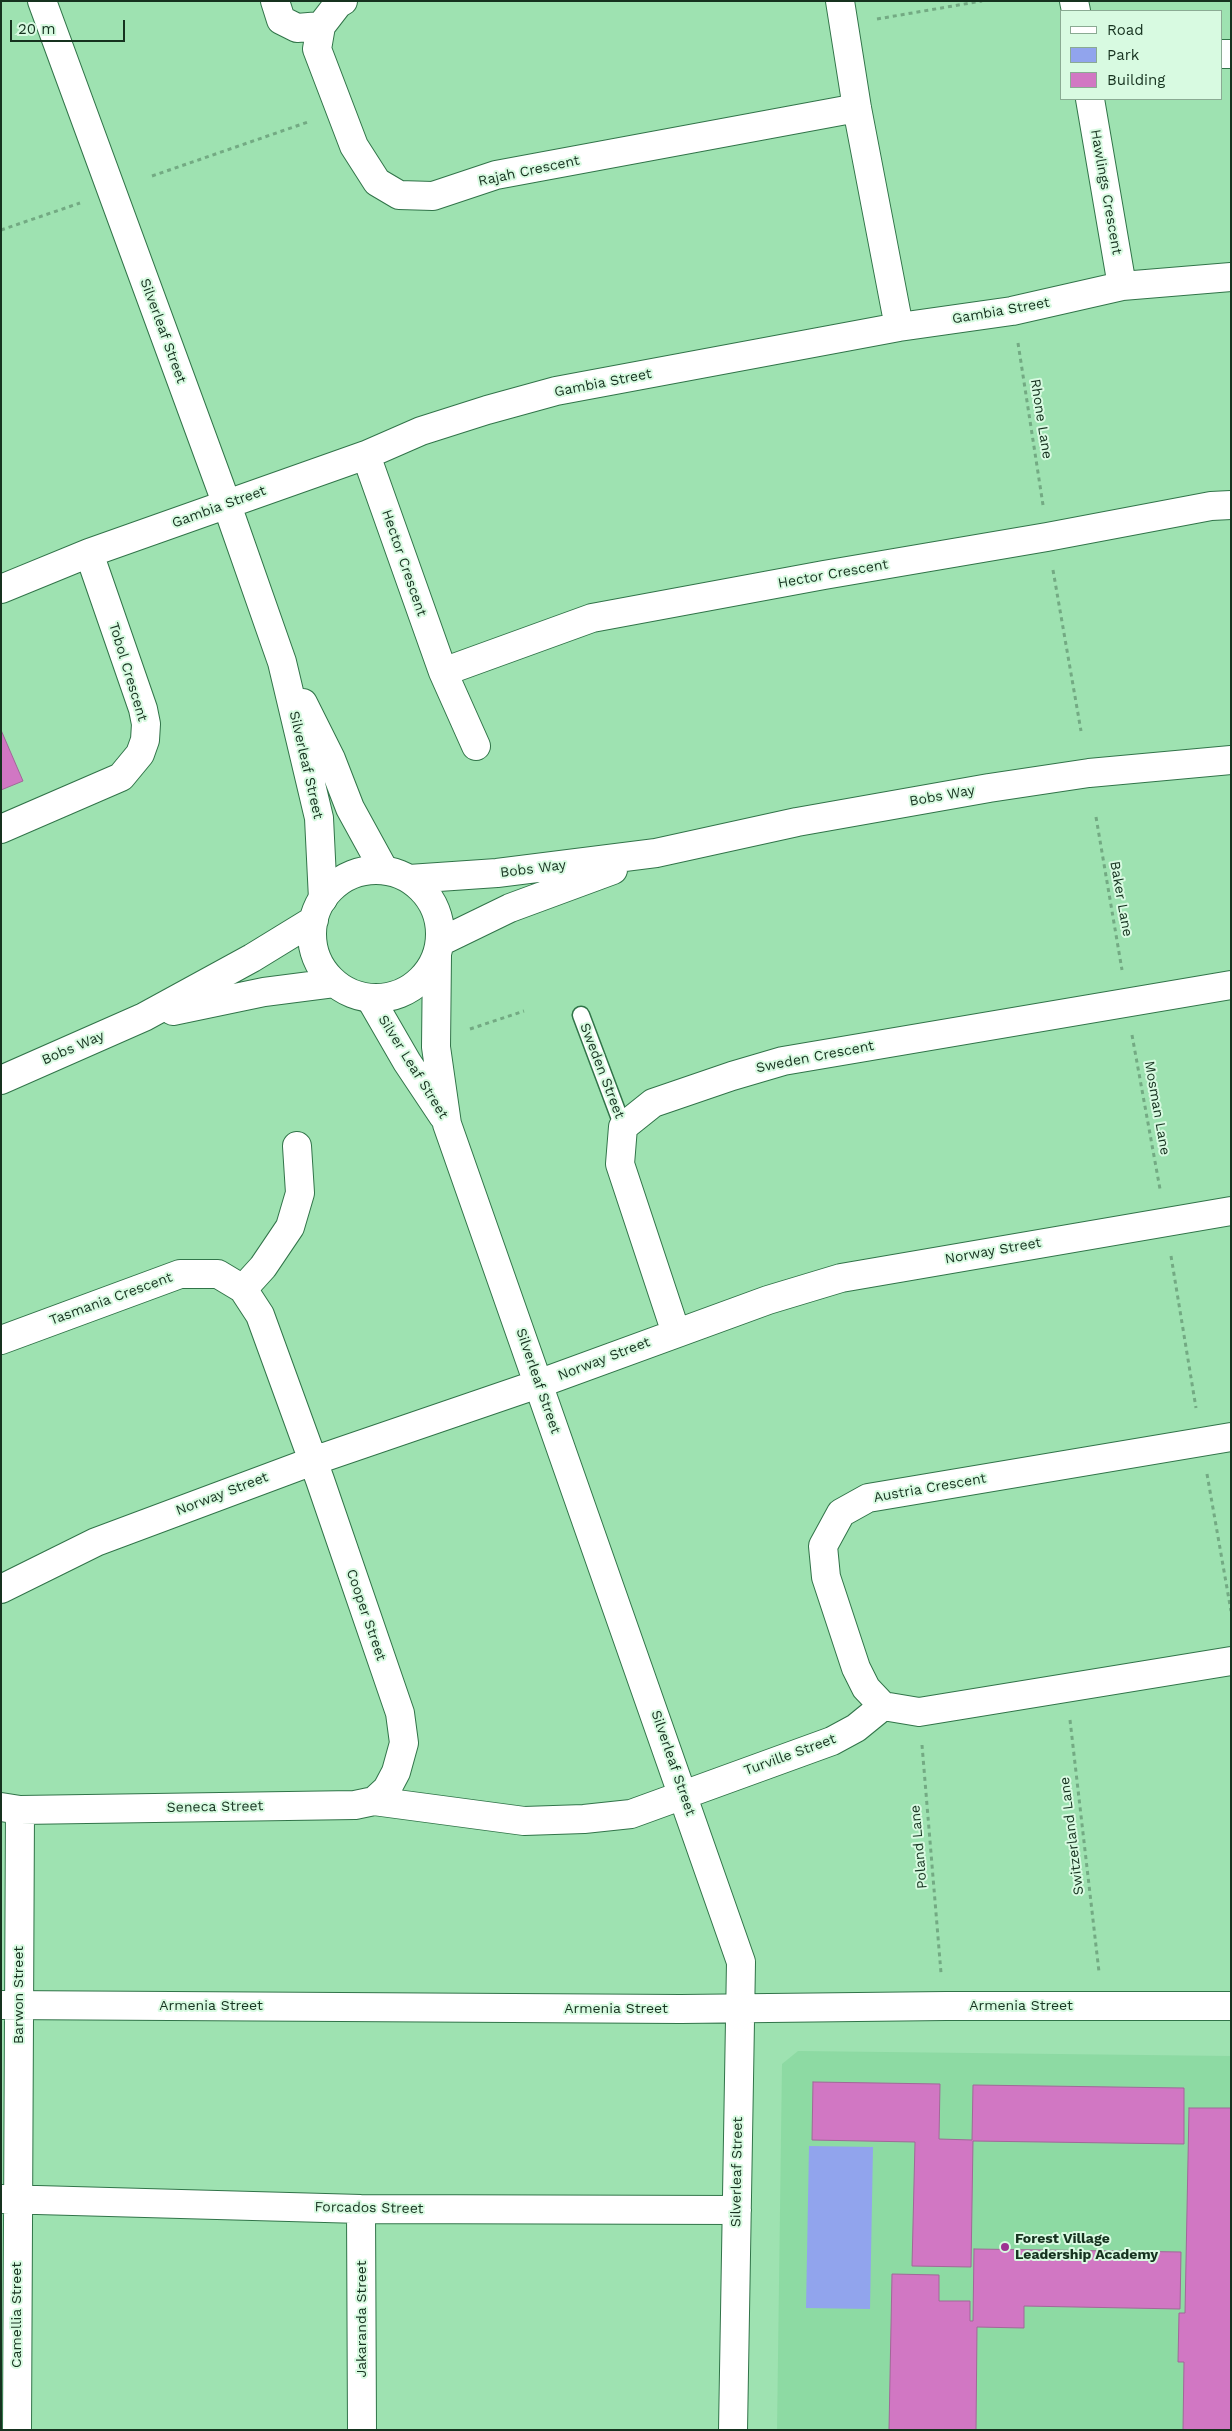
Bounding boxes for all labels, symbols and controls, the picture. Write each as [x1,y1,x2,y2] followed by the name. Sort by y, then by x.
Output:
[12,10,128,42] scale bar
[1060,10,1222,100] legend
[18,20,56,38] text: 20 m
[1107,21,1144,39] text: Road
[1107,46,1139,64] text: Park
[1107,71,1165,89] text: Building
[1087,128,1125,256] street label: Hawlings Crescent
[477,152,581,190] street label: Rajah Crescent
[136,276,190,386] street label: Silverleaf Street
[951,294,1051,328] street label: Gambia Street
[553,365,653,401] street label: Gambia Street
[1026,378,1056,460] street label: Rhone Lane
[170,482,268,532] street label: Gambia Street
[378,507,430,619] street label: Hector Crescent
[777,556,889,592] street label: Hector Crescent
[105,621,151,723] street label: Tobol Crescent
[285,709,327,821] street label: Silverleaf Street
[908,782,976,810] street label: Bobs Way
[499,857,567,881] street label: Bobs Way
[1106,860,1136,938] street label: Baker Lane
[374,1012,452,1122] street label: Silver Leaf Street
[576,1021,628,1121] street label: Sweden Street
[39,1027,107,1069] street label: Bobs Way
[755,1037,875,1077] street label: Sweden Crescent
[1140,1060,1174,1156] street label: Mosman Lane
[944,1234,1042,1268] street label: Norway Street
[47,1269,175,1329] street label: Tasmania Crescent
[512,1326,564,1436] street label: Silverleaf Street
[555,1334,653,1384] street label: Norway Street
[173,1469,271,1519] street label: Norway Street
[872,1470,988,1506] street label: Austria Crescent
[342,1567,390,1663] street label: Cooper Street
[647,1708,699,1818] street label: Silverleaf Street
[742,1731,838,1779] street label: Turville Street
[1056,1776,1088,1896] street label: Switzerland Lane
[167,1798,263,1816] street label: Seneca Street
[907,1804,931,1890] street label: Poland Lane
[11,1946,27,2044] street label: Barwon Street
[159,1998,263,2014] street label: Armenia Street
[969,1998,1073,2014] street label: Armenia Street
[564,2001,668,2017] street label: Armenia Street
[728,2117,746,2227] street label: Silverleaf Street
[314,2199,424,2217] street label: Forcados Street
[1015,2231,1158,2264] place label: Forest Village Leadership Academy
[999,2241,1011,2253] marker: Forest Village Leadership Academy
[354,2260,370,2378] street label: Jakaranda Street
[9,2262,25,2368] street label: Camellia Street

